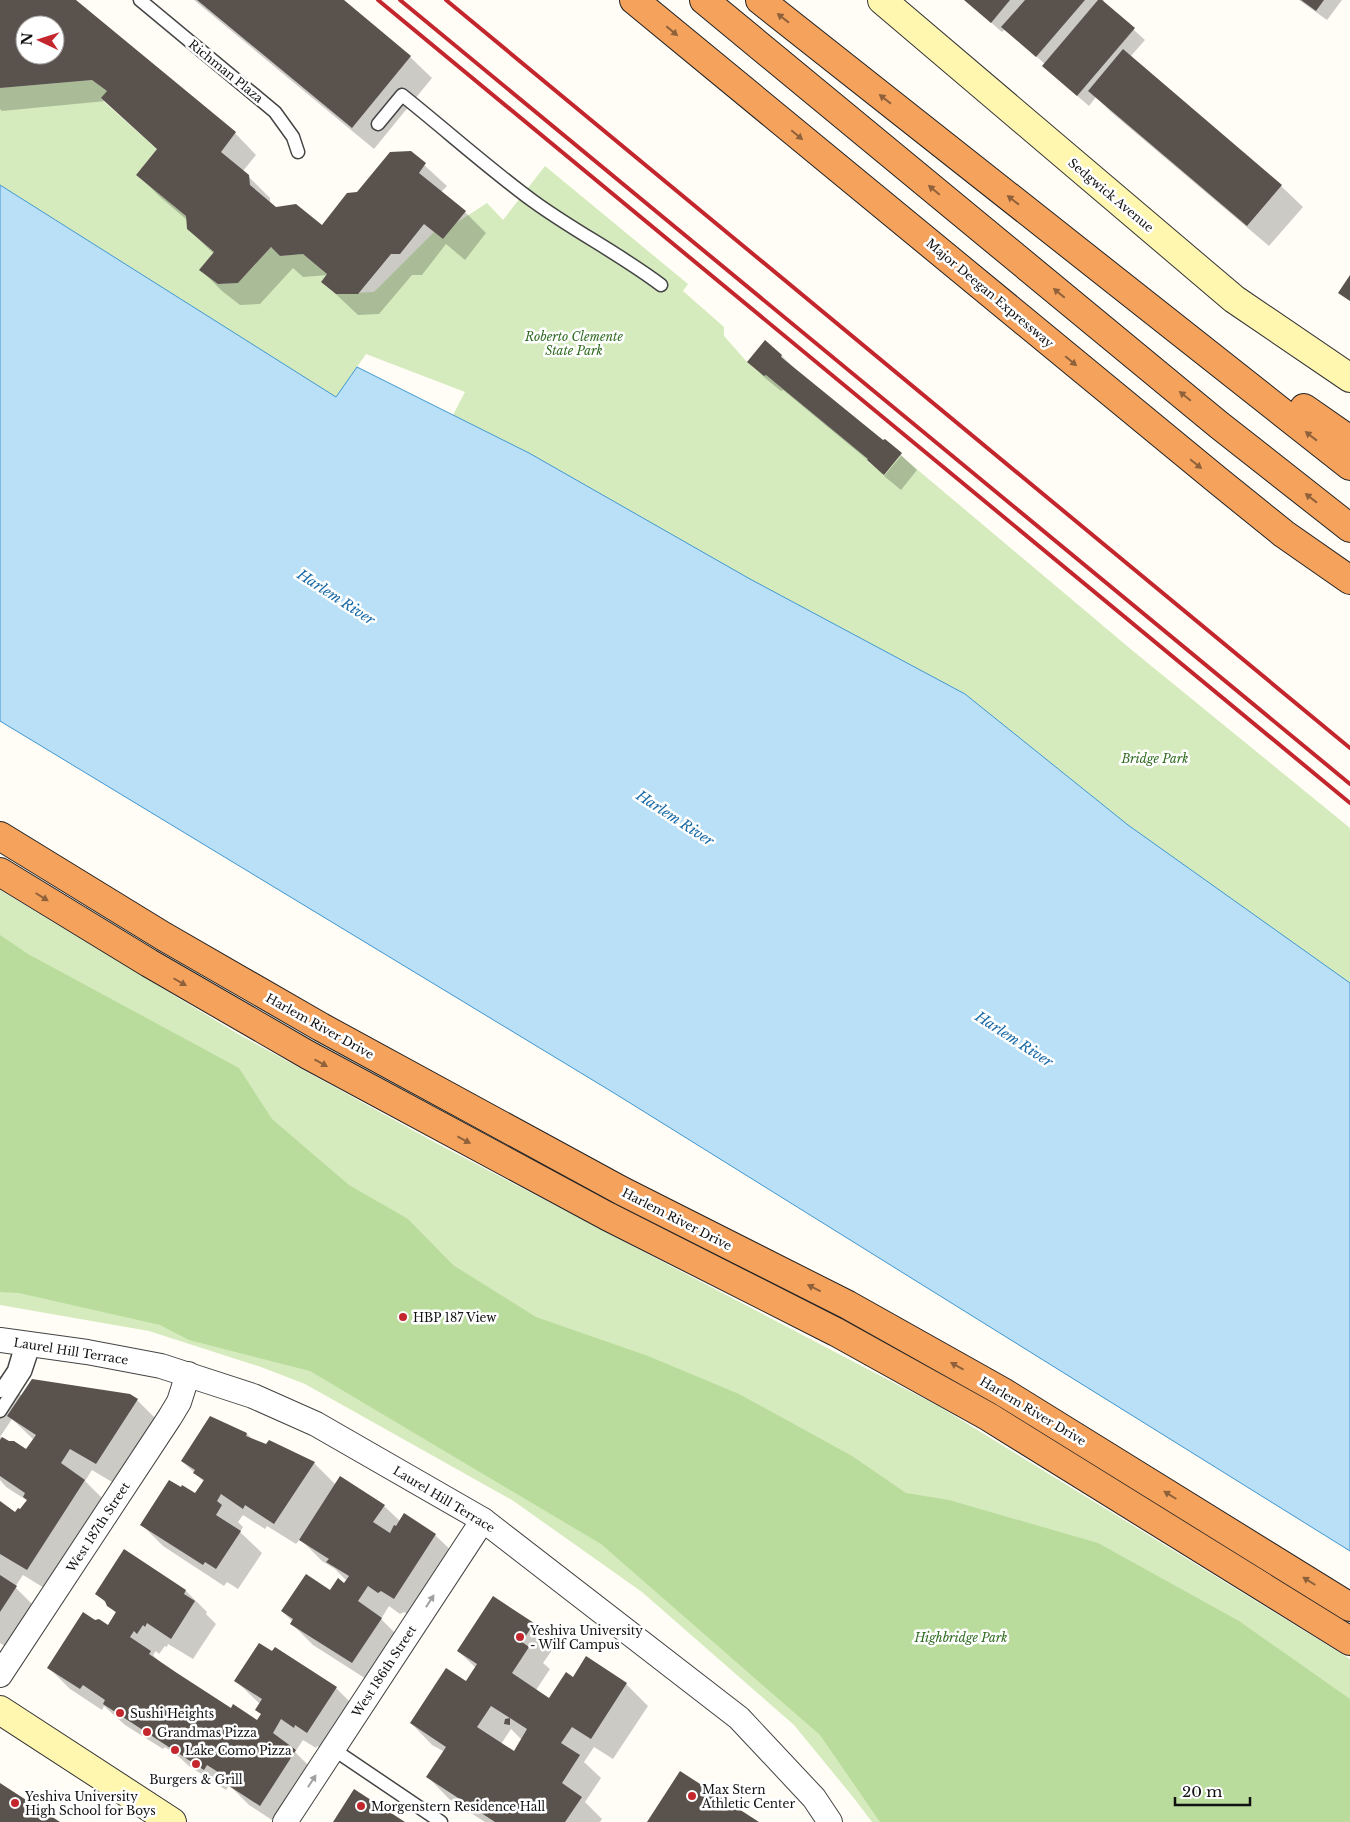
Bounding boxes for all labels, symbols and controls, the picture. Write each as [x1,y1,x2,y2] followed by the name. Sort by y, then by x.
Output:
[776,12,789,23] one-way arrow
[15,15,65,65] north arrow
[666,25,678,36] one-way arrow
[18,32,36,46] text: N
[186,36,267,106] street label: Richman Plaza
[879,93,892,104] one-way arrow
[790,129,803,140] one-way arrow
[1065,155,1157,235] street label: Sedgwick Avenue
[928,184,941,195] one-way arrow
[1007,194,1020,205] one-way arrow
[923,235,1057,351] street label: Major Deegan Expressway
[1053,288,1065,299] one-way arrow
[524,329,623,358] park label: Roberto Clemente State Park
[1064,355,1077,366] one-way arrow
[1178,391,1191,402] one-way arrow
[1304,431,1318,441] one-way arrow
[1190,458,1203,469] one-way arrow
[1305,492,1318,503] one-way arrow
[293,565,379,629] water label: Harlem River
[1121,751,1188,766] park label: Bridge Park
[632,786,718,850] water label: Harlem River
[35,893,48,902] one-way arrow
[174,977,187,986] one-way arrow
[263,990,377,1062] street label: Harlem River Drive
[971,1007,1057,1071] water label: Harlem River
[314,1059,328,1067] one-way arrow
[457,1136,471,1144] one-way arrow
[620,1185,734,1253] street label: Harlem River Drive
[807,1284,821,1292] one-way arrow
[413,1310,497,1325] place label: HBP 187 View
[397,1311,409,1323] marker: HBP 187 View
[13,1335,130,1367] street label: Laurel Hill Terrace
[949,1362,964,1370] one-way arrow
[977,1373,1089,1449] street label: Harlem River Drive
[390,1463,498,1535] street label: Laurel Hill Terrace
[63,1479,133,1576] street label: West 187th Street
[1164,1491,1177,1500] one-way arrow
[1302,1576,1315,1586] one-way arrow
[425,1595,434,1608] one-way arrow
[348,1622,419,1720] street label: West 186th Street
[529,1623,643,1652] place label: Yeshiva University - Wilf Campus
[914,1630,1007,1645] park label: Highbridge Park
[514,1631,526,1643] marker: Yeshiva University - Wilf Campus
[130,1706,214,1721] place label: Sushi Heights
[114,1707,126,1719] marker: Sushi Heights
[157,1725,257,1740] place label: Grandmas Pizza
[141,1726,153,1738] marker: Grandmas Pizza
[185,1743,292,1758] place label: Lake Como Pizza
[169,1744,181,1756] marker: Lake Como Pizza
[190,1758,202,1770] marker: Burgers & Grill
[149,1772,243,1787] place label: Burgers & Grill
[1175,1774,1250,1806] scale bar
[307,1775,317,1788] one-way arrow
[701,1782,795,1811] place label: Max Stern Athletic Center
[1182,1782,1222,1801] text: 20 m
[24,1789,156,1818] place label: Yeshiva University High School for Boys
[686,1790,698,1802] marker: Max Stern Athletic Center
[9,1797,21,1809] marker: Yeshiva University High School for Boys
[371,1799,545,1814] place label: Morgenstern Residence Hall
[355,1800,367,1812] marker: Morgenstern Residence Hall

